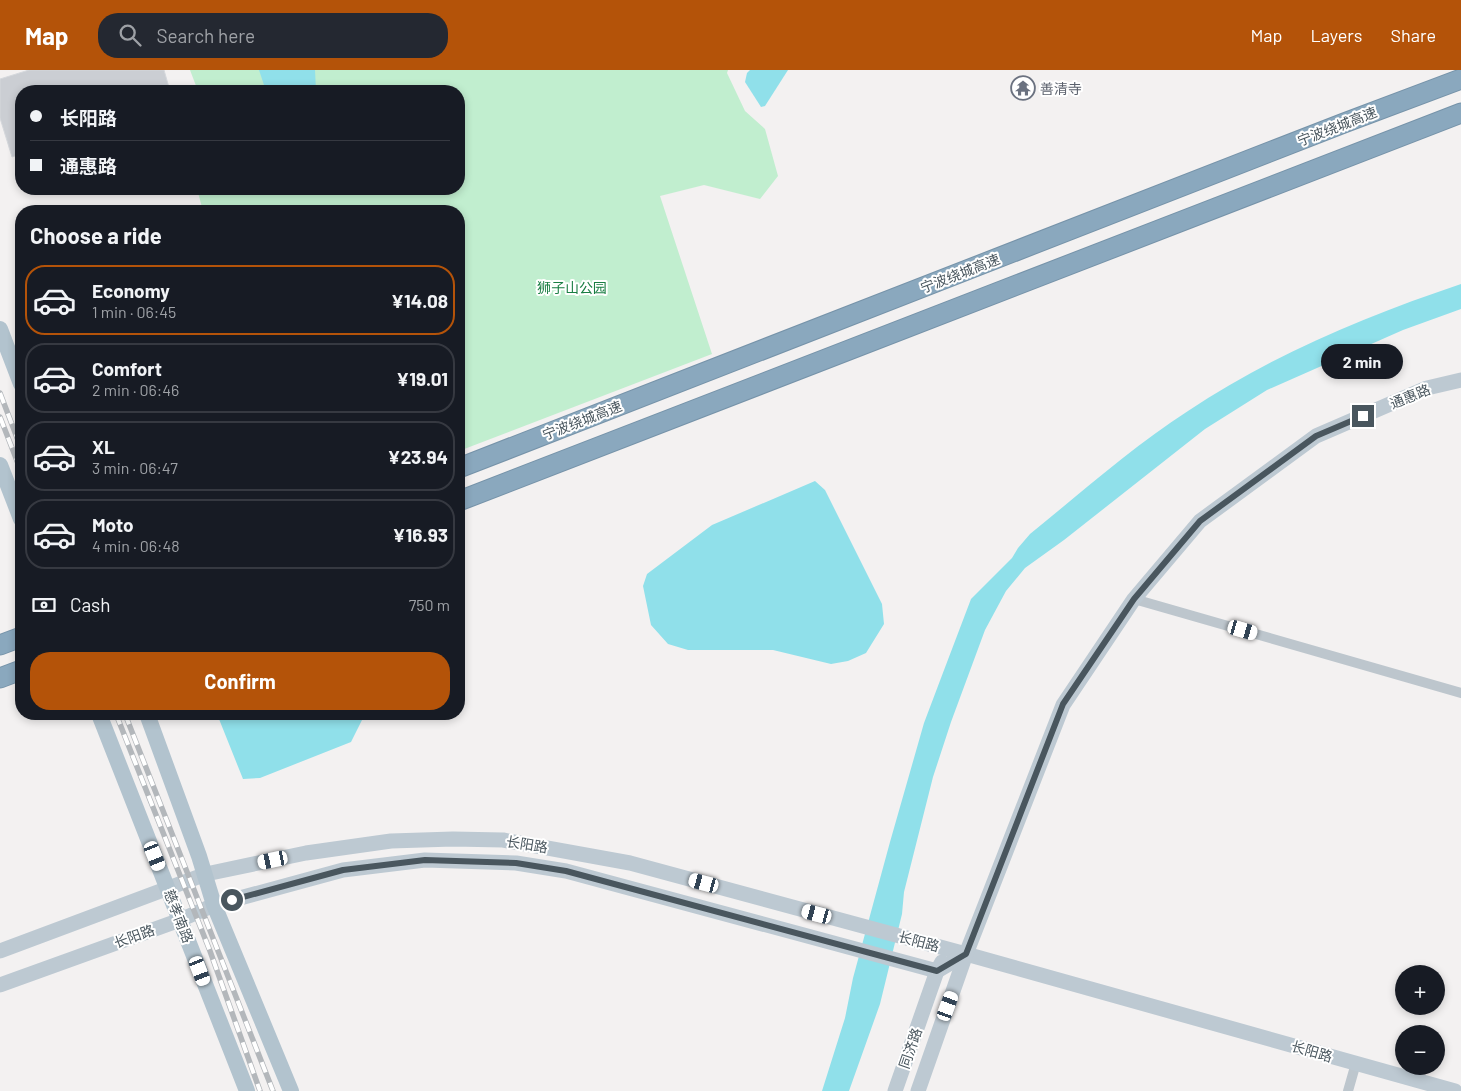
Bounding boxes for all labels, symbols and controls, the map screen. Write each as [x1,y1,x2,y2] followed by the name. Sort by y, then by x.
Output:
[98,13,448,58] search box
[25,21,68,50] text: Map
[116,21,144,49] icon: search
[156,24,255,47] text: Search here
[1250,24,1282,46] text: Map
[1310,24,1363,46] text: Layers
[1391,24,1436,46] text: Share
[1010,75,1036,101] temple icon: 善清寺
[1040,80,1082,97] place label: 善清寺
[1295,103,1379,149] street label: 宁波绕城高速
[60,106,117,129] text: 长阳路
[60,154,117,177] text: 通惠路
[30,222,162,248] text: Choose a ride
[918,250,1002,296] street label: 宁波绕城高速
[32,278,77,323] icon: car
[92,279,170,302] text: Economy
[537,279,607,296] park label: 狮子山公园
[391,289,448,312] text: ¥14.08
[92,302,176,321] text: 1 min · 06:45
[1322,344,1404,378] callout: 2 min
[1343,352,1381,371] text: 2 min
[32,356,77,401] icon: car
[92,357,162,380] text: Comfort
[396,367,448,390] text: ¥19.01
[92,380,179,399] text: 2 min · 06:46
[1387,380,1433,412] street label: 通惠路
[540,397,624,443] street label: 宁波绕城高速
[1352,405,1374,427] route end
[32,434,77,479] icon: car
[92,435,115,458] text: XL
[388,445,448,468] text: ¥23.94
[92,458,178,477] text: 3 min · 06:47
[32,512,77,557] icon: car
[92,513,134,536] text: Moto
[393,523,448,546] text: ¥16.93
[92,536,180,555] text: 4 min · 06:48
[30,591,58,619] icon: cash
[70,593,111,616] text: Cash
[409,595,450,614] text: 750 m
[1226,619,1259,641] car
[30,652,450,710] button: Confirm
[505,832,549,856] street label: 长阳路
[142,839,167,873] car
[256,850,289,870] car
[687,872,720,894] car
[161,887,197,945] street label: 慈孝南路
[221,889,243,911] route start
[800,903,833,925] car
[111,921,157,951] street label: 长阳路
[897,927,941,955] street label: 长阳路
[187,954,212,988] car
[1395,965,1445,1075] map controls
[1395,965,1445,1015] button: +
[935,989,960,1023] car
[895,1025,925,1071] street label: 同济路
[1395,1025,1445,1075] button: −
[1289,1037,1335,1065] street label: 长阳路

